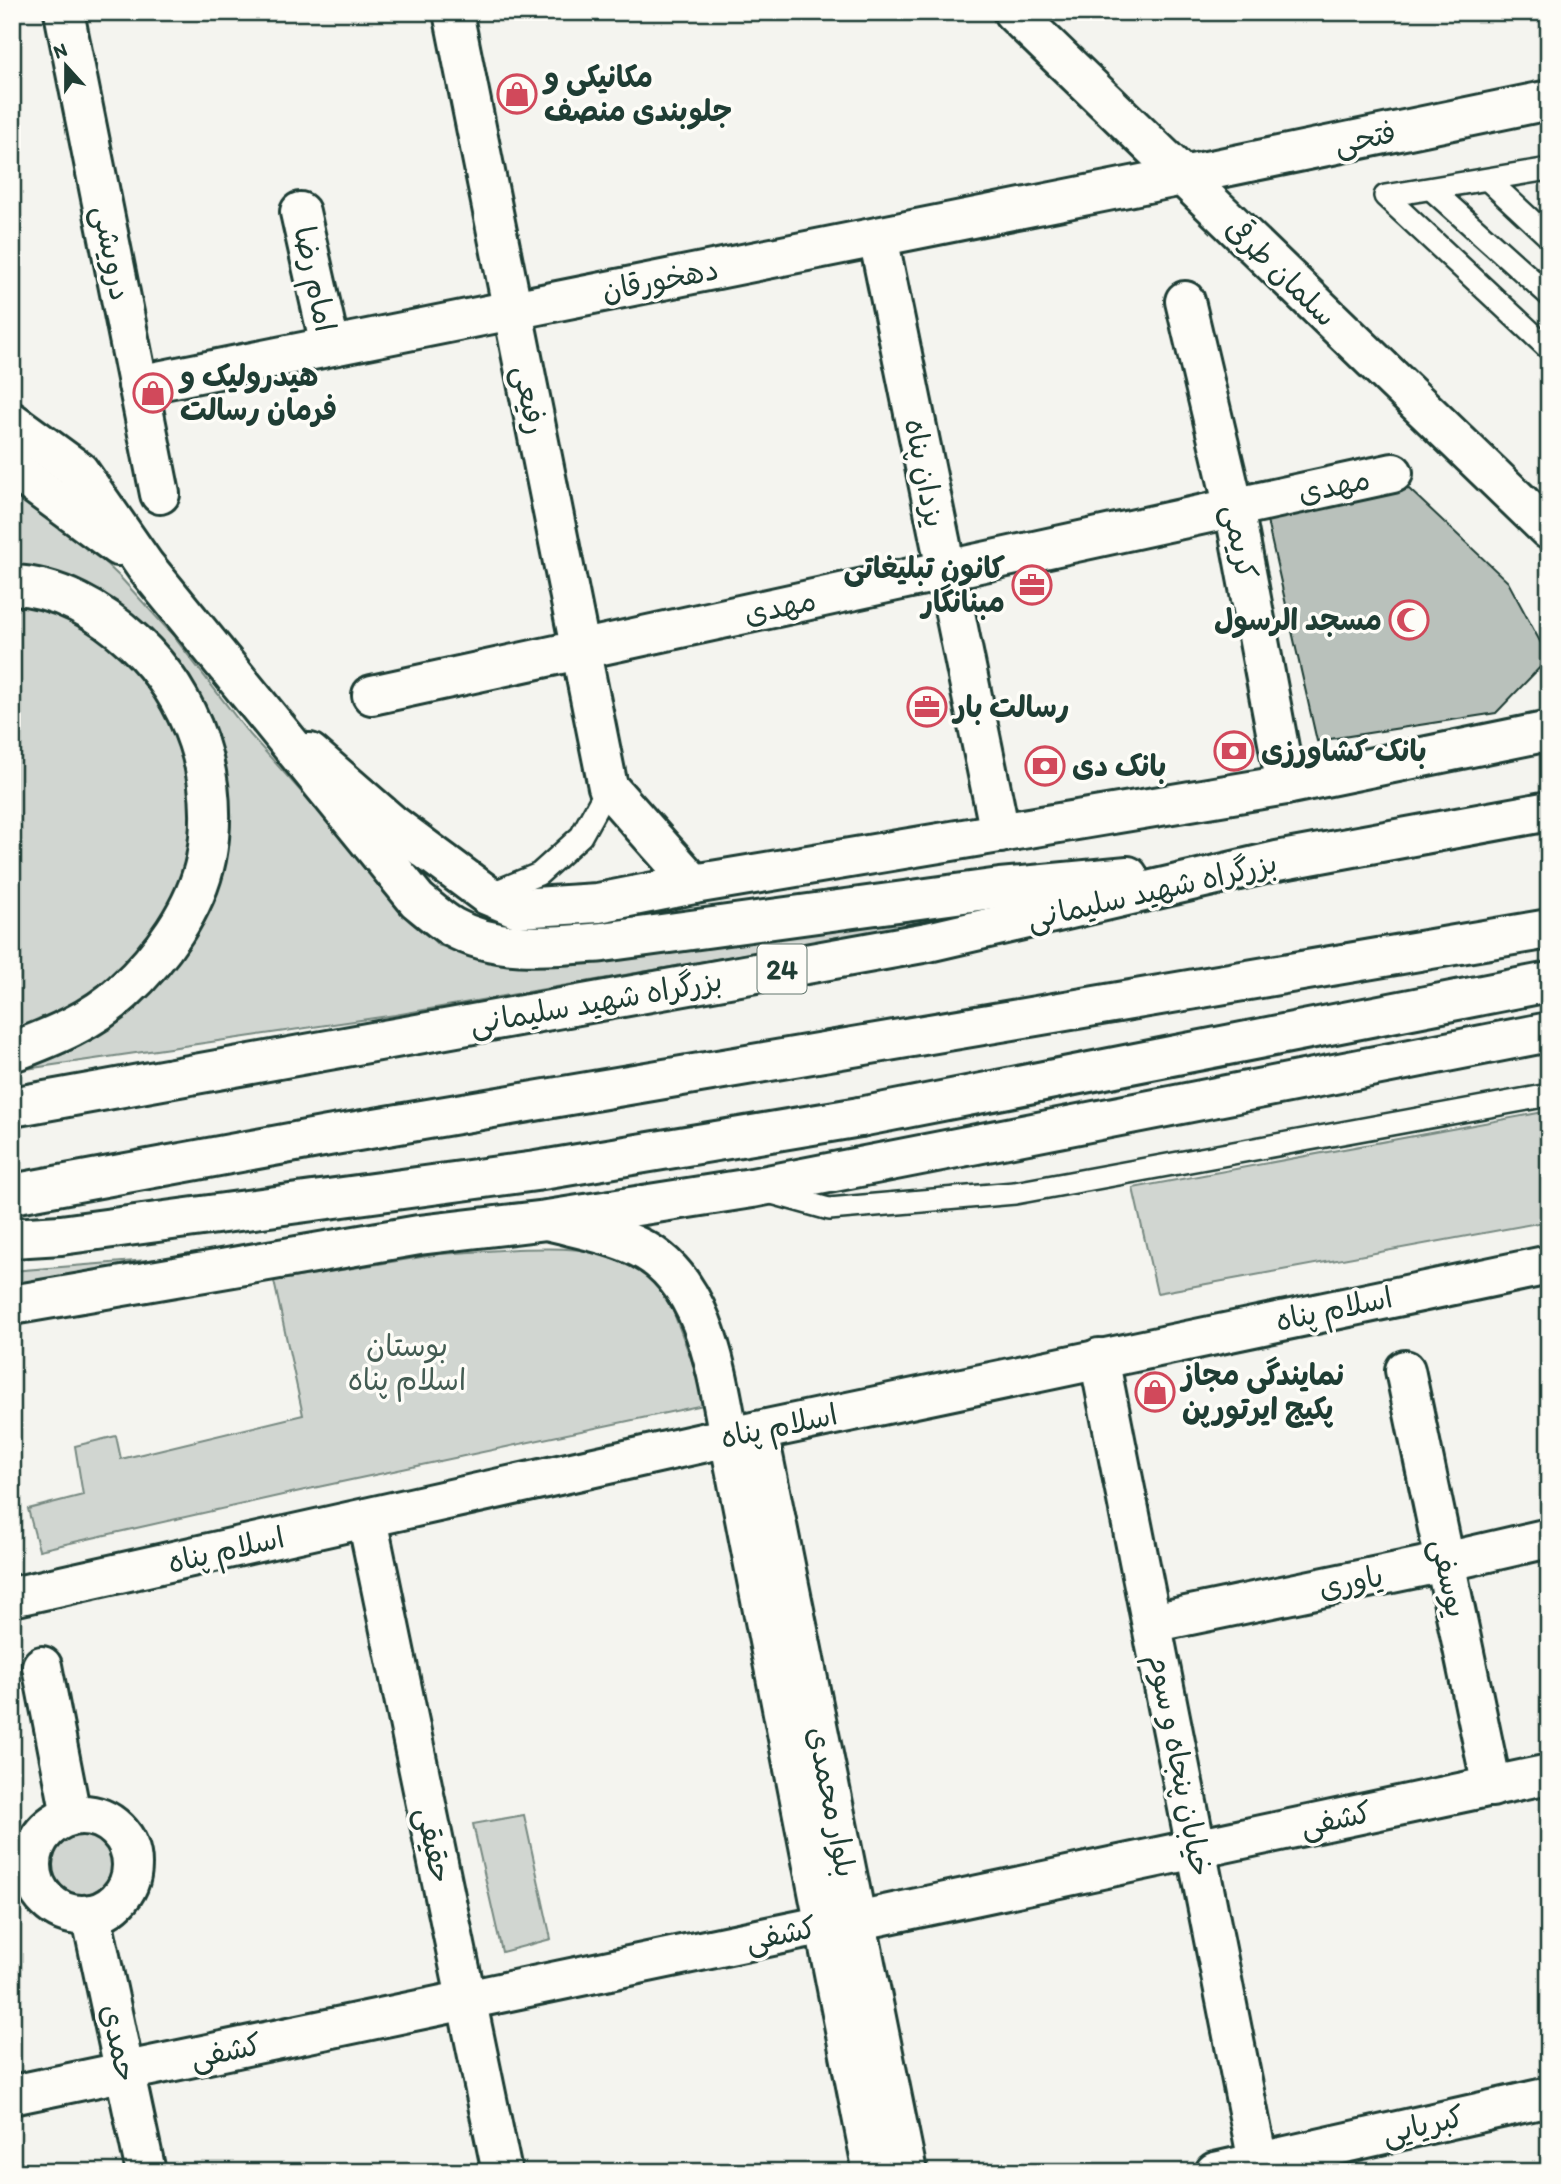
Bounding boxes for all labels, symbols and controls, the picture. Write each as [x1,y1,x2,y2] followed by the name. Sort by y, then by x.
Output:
[32,32,102,102] north arrow
[50,38,70,64] text: N
[542,58,732,130] place label: مکانیکی و جلوبندی منصف
[496,73,538,115] shop icon: مکانیکی و جلوبندی منصف
[1331,113,1399,163] street label: فتحی
[84,202,140,304] street label: درویشی
[1218,209,1345,334] street label: سلمان طرقی
[282,223,345,336] street label: امام رضا
[598,250,721,309] street label: دهخورقان
[178,357,337,428] place label: هیدرولیک و فرمان رسالت
[505,362,555,438] street label: رفیعی
[132,372,174,414] shop icon: هیدرولیک و فرمان رسالت
[896,415,954,531] street label: یزدان پناه
[1294,460,1373,511] street label: مهدی
[1214,501,1266,583] street label: کریمی
[844,549,1006,620] place label: کانون تبلیغاتی مبنانگار
[1011,564,1053,606] office icon: کانون تبلیغاتی مبنانگار
[740,581,819,632] street label: مهدی
[1388,599,1430,641] mosque icon: مسجد الرسول
[1214,601,1382,639] place label: مسجد الرسول
[906,686,948,728] office icon: رسالت بار
[951,688,1070,725] place label: رسالت بار
[1213,730,1255,772] bank icon: بانک کشاورزی
[1261,732,1427,769] place label: بانک کشاورزی
[1024,745,1066,787] bank icon: بانک دی
[1072,747,1166,784] place label: بانک دی
[1023,844,1281,938] street label: بزرگراه شهید سلیمانی
[758,944,806,993] road number: 24
[467,961,725,1043] street label: بزرگراه شهید سلیمانی
[1272,1278,1397,1343] street label: اسلام پناه
[348,1327,466,1402] park label: بوستان اسلام پناه
[1179,1356,1344,1428] place label: نمایندگی مجاز پکیج ایرتورپن
[1134,1371,1176,1413] shop icon: نمایندگی مجاز پکیج ایرتورپن
[717,1395,842,1460] street label: اسلام پناه
[164,1518,289,1585] street label: اسلام پناه
[1422,1535,1476,1621] street label: یوسفی
[1315,1557,1386,1606] street label: یاوری
[1136,1650,1220,1880] street label: خیابان پنجاه و سوم
[800,1724,865,1880] street label: بلوار محمدی
[1297,1793,1375,1845] street label: کشفی
[407,1804,461,1886] street label: حقیقی
[742,1908,820,1960] street label: کشفی
[93,2001,146,2085] street label: حمدی
[187,2025,265,2077] street label: کشفی
[1378,2097,1468,2153] street label: کبریایی

